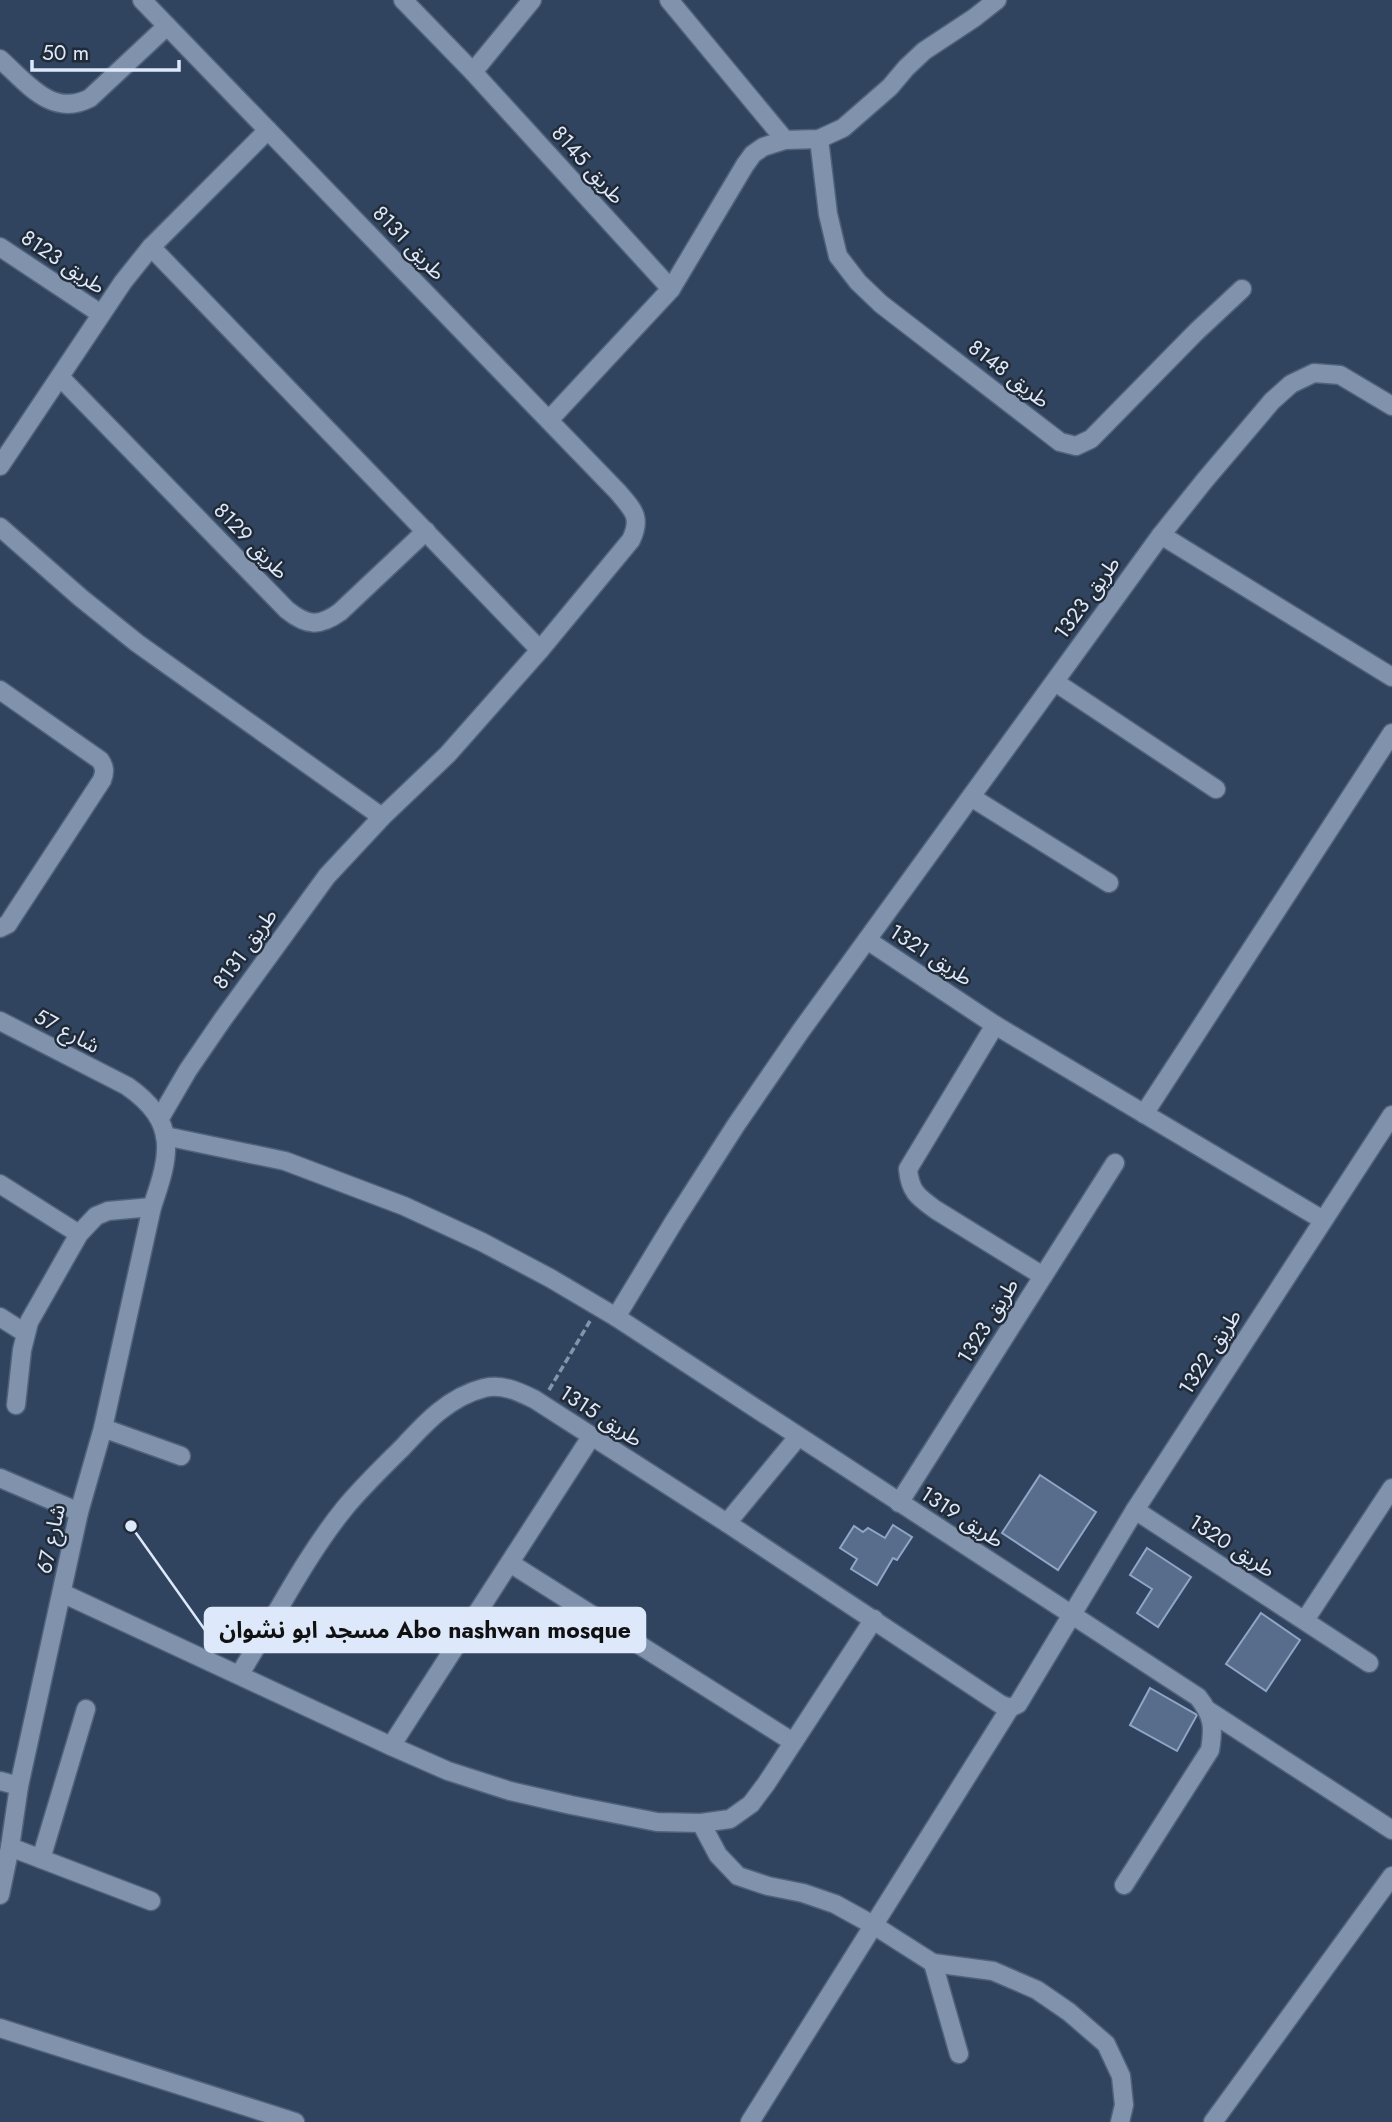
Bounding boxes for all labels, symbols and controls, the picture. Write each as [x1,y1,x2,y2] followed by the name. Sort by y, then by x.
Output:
[32,28,178,72] scale bar
[42,38,89,68] text: 50 m
[545,119,631,211] street label: طريق 8145
[366,199,452,287] street label: طريق 8131
[15,223,111,301] street label: طريق 8123
[962,333,1056,415] street label: طريق 8148
[207,496,295,586] street label: طريق 8129
[1047,550,1127,646] street label: طريق 1323
[205,902,285,996] street label: طريق 8131
[884,917,978,993] street label: طريق 1321
[29,1001,105,1061] street label: شارع 57
[950,1272,1026,1370] street label: طريق 1323
[1171,1303,1249,1401] street label: طريق 1322
[554,1378,648,1454] street label: طريق 1315
[914,1479,1010,1555] street label: طريق 1319
[29,1501,73,1577] street label: شارع 67
[1183,1507,1281,1585] street label: طريق 1320
[205,1608,645,1652] callout: مسجد ابو نشوان Abo nashwan mosque
[219,1613,631,1647] text: مسجد ابو نشوان Abo nashwan mosque

